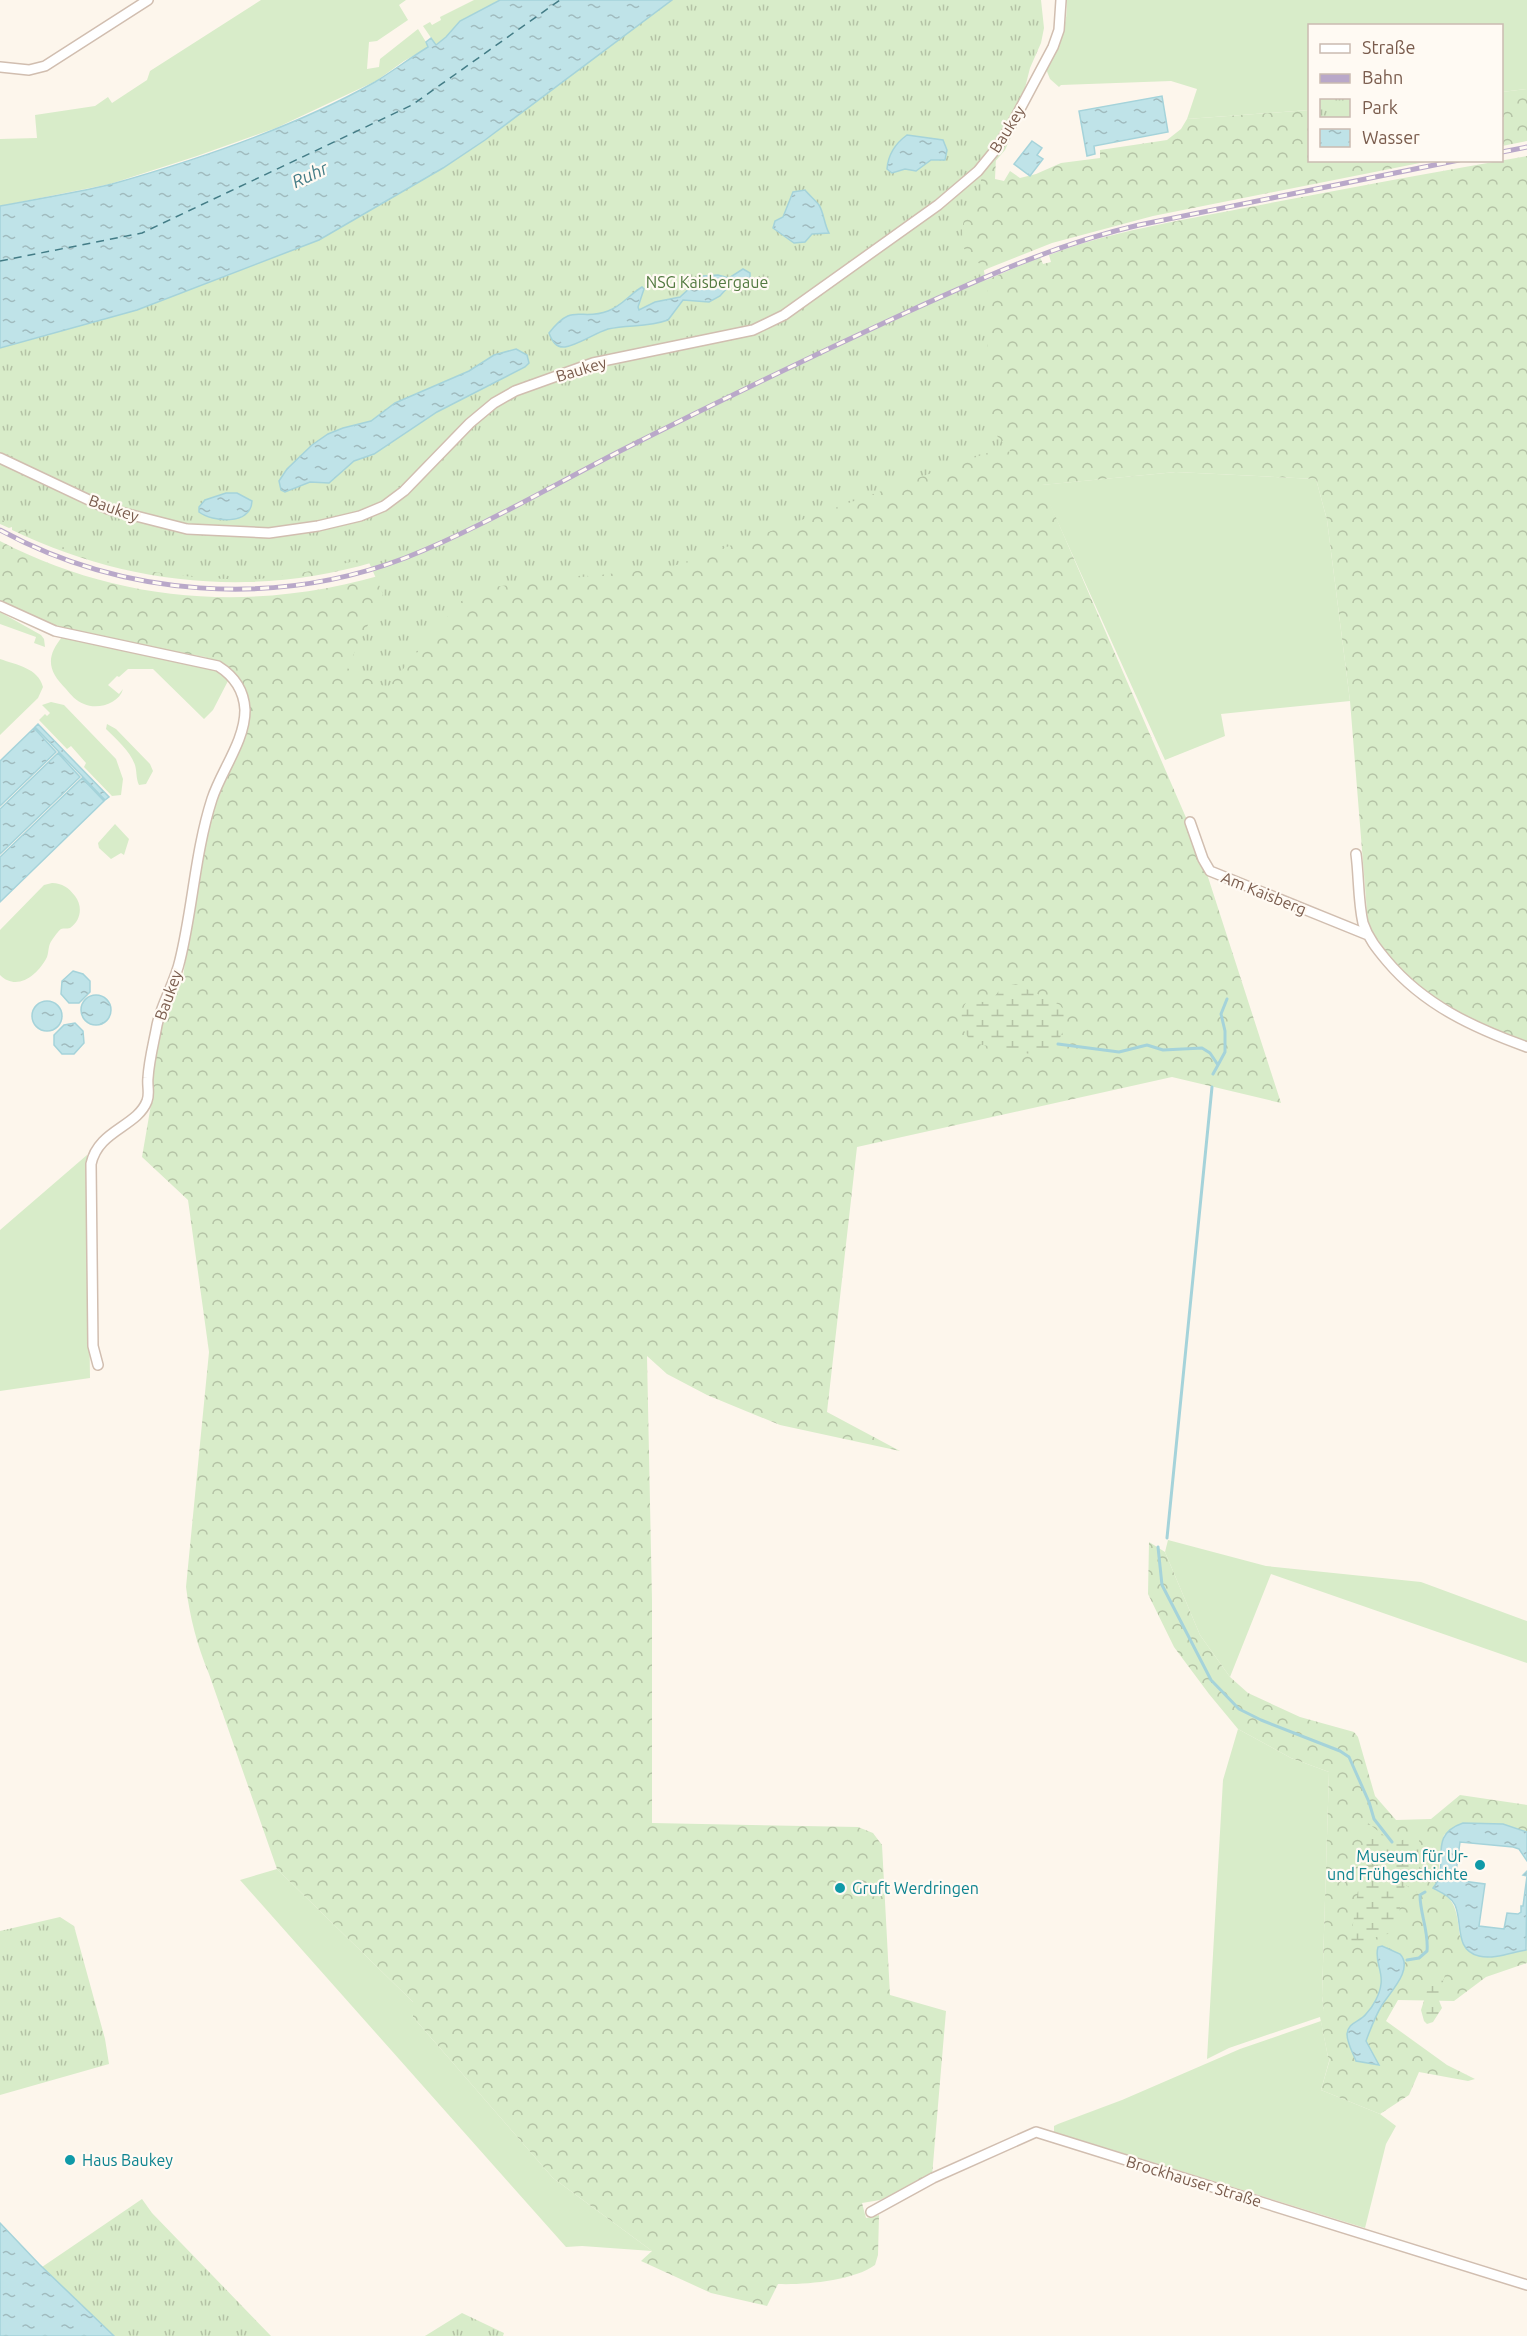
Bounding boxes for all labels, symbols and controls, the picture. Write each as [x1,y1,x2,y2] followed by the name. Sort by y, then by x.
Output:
[1308,24,1503,162] legend
[1362,37,1415,57] text: Straße
[1362,67,1403,87] text: Bahn
[1362,97,1398,117] text: Park
[986,102,1029,156] street label: Baukey
[1362,127,1420,147] text: Wasser
[288,157,332,191] water label: Ruhr
[646,273,768,291] park label: NSG Kaisbergaue
[554,353,609,385] street label: Baukey
[87,491,142,525] street label: Baukey
[1219,868,1309,918] street label: Am Kaisberg
[151,967,185,1022] street label: Baukey
[1327,1847,1468,1883] place label: Museum für Ur- und Frühgeschichte
[1473,1858,1487,1872] marker: Museum für Ur- und Frühgeschichte
[852,1879,979,1897] place label: Gruft Werdringen
[833,1881,847,1895] marker: Gruft Werdringen
[82,2151,173,2169] place label: Haus Baukey
[1124,2152,1264,2210] street label: Brockhauser Straße
[63,2153,77,2167] marker: Haus Baukey

